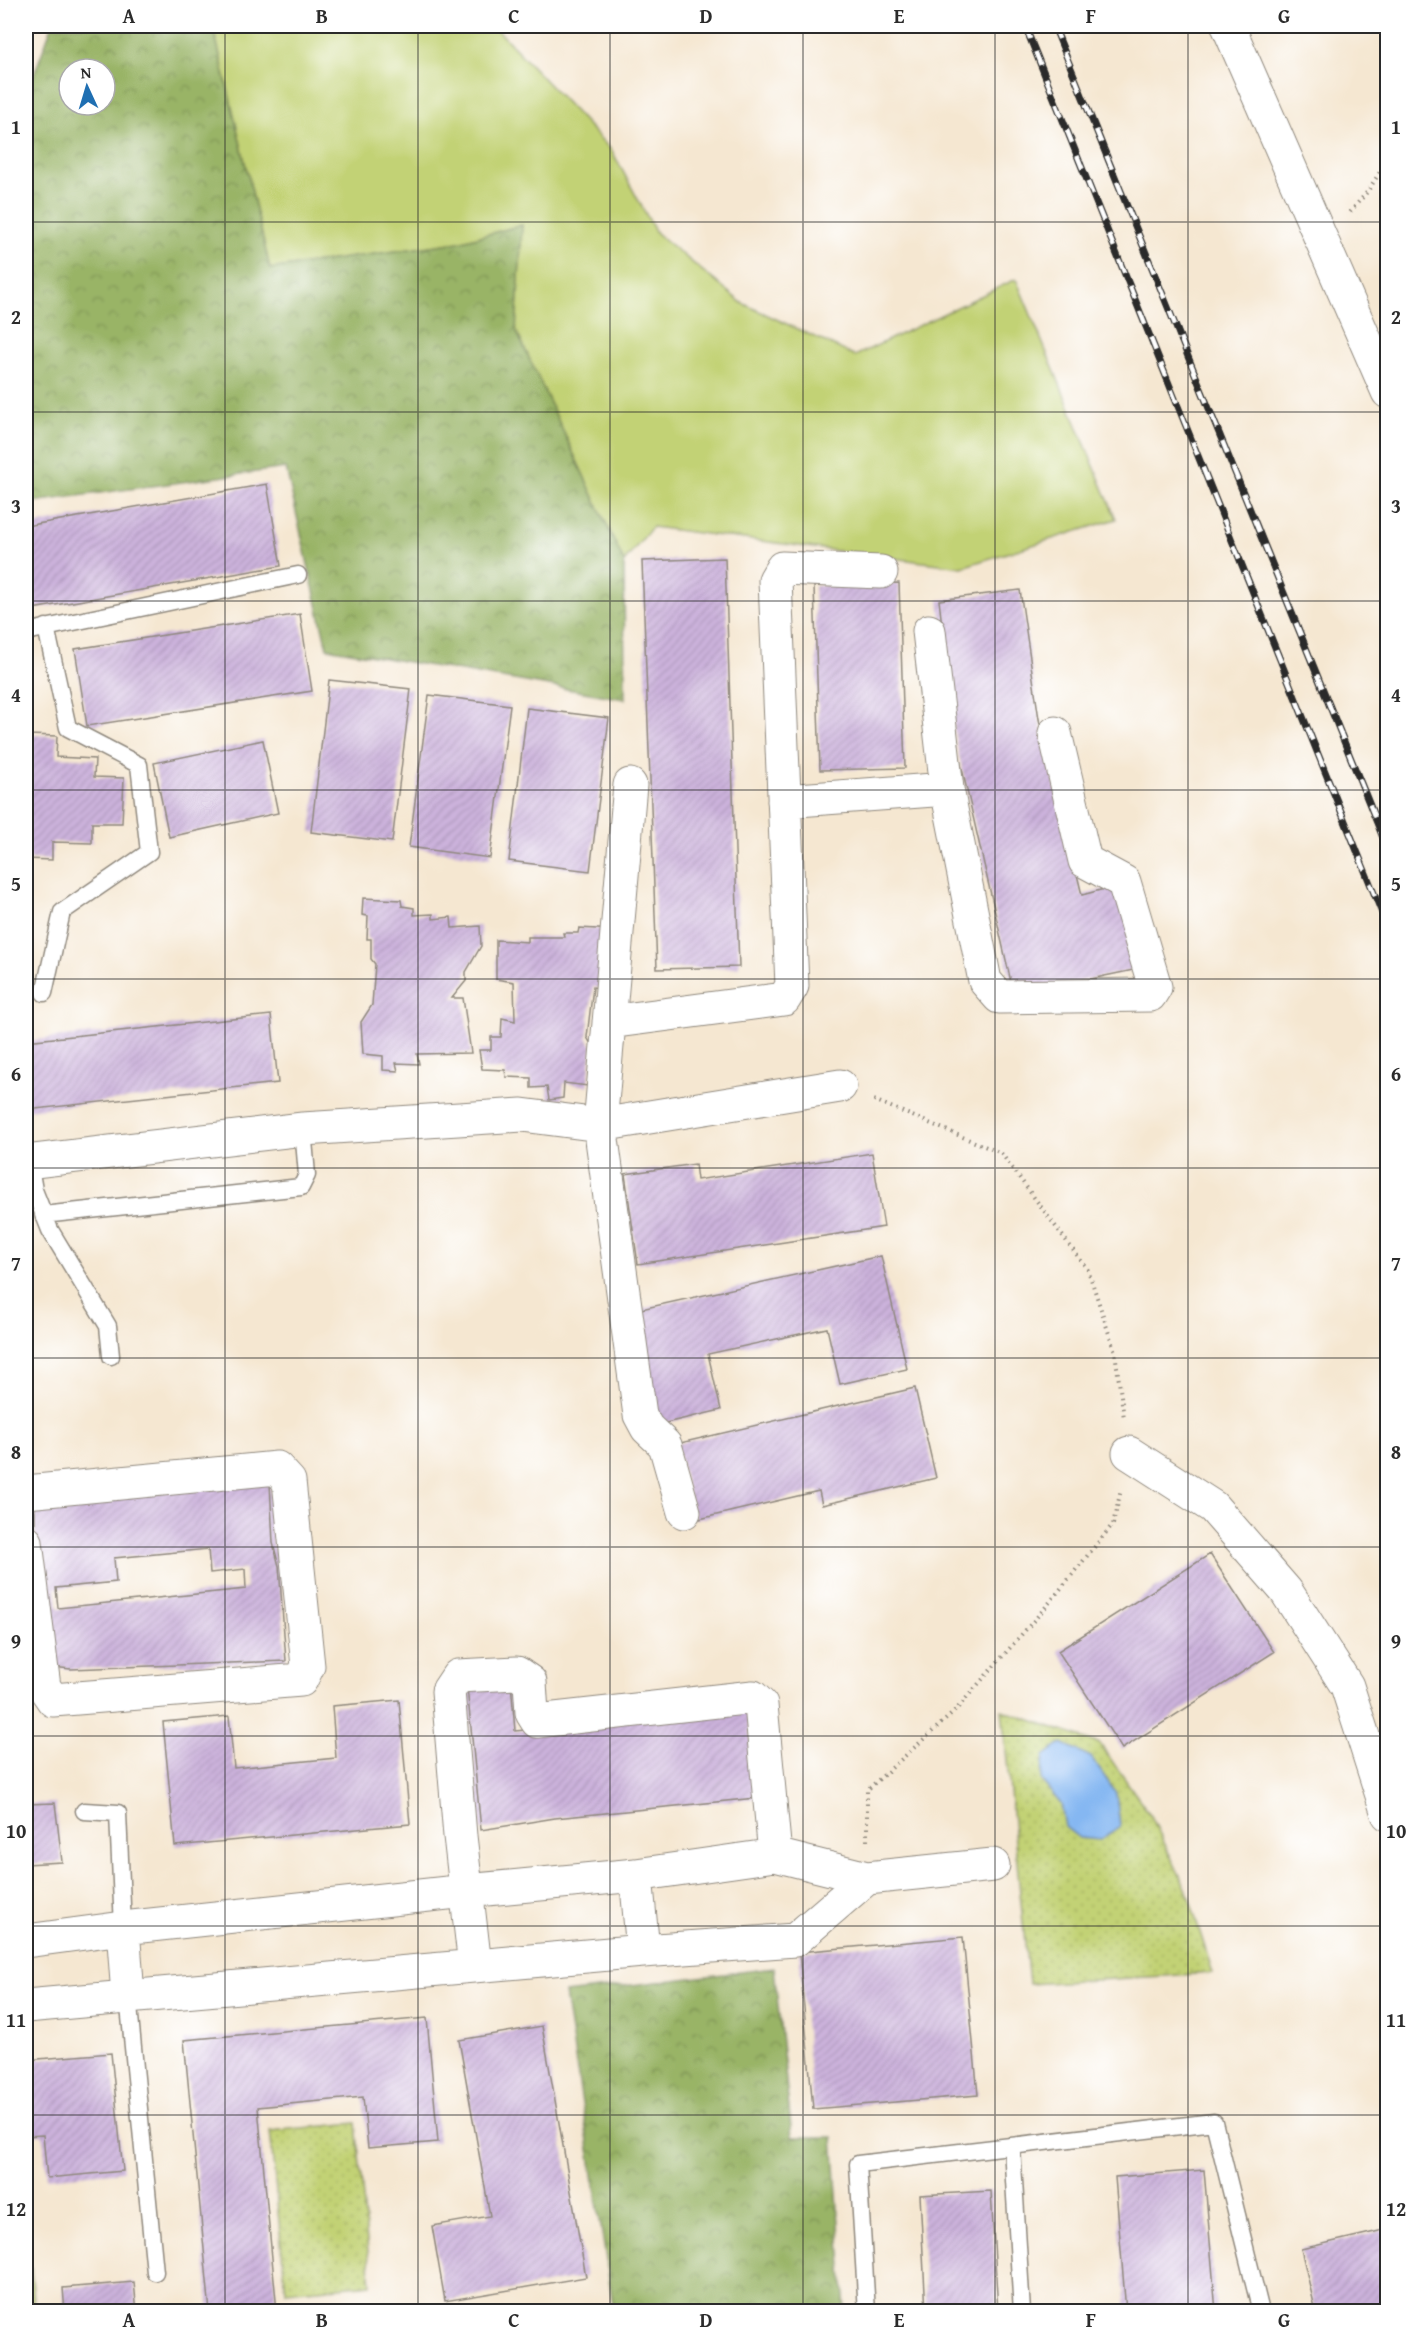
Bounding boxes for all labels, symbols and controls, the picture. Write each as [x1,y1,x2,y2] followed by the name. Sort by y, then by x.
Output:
[123,1,136,30] text: A
[316,1,328,30] text: B
[508,1,520,30] text: C
[699,1,713,30] text: D
[894,1,905,30] text: E
[1086,1,1096,30] text: F
[1278,1,1290,30] text: G
[57,57,117,117] north arrow
[80,60,92,84] text: N
[11,112,21,141] text: 1
[1391,112,1401,141] text: 1
[11,302,21,331] text: 2
[1391,302,1401,331] text: 2
[11,491,21,520] text: 3
[1391,491,1401,520] text: 3
[11,680,21,709] text: 4
[1391,680,1401,709] text: 4
[11,869,21,898] text: 5
[1391,869,1401,898] text: 5
[11,1059,21,1088] text: 6
[1391,1059,1401,1088] text: 6
[11,1248,21,1277] text: 7
[1391,1248,1401,1277] text: 7
[11,1437,21,1466] text: 8
[1391,1437,1401,1466] text: 8
[11,1626,21,1655] text: 9
[1391,1626,1401,1655] text: 9
[6,1816,26,1845] text: 10
[1386,1816,1406,1845] text: 10
[6,2005,26,2034] text: 11
[1386,2005,1406,2034] text: 11
[6,2194,26,2223] text: 12
[1386,2194,1406,2223] text: 12
[123,2305,136,2334] text: A
[316,2305,328,2334] text: B
[508,2305,520,2334] text: C
[699,2305,713,2334] text: D
[894,2305,905,2334] text: E
[1086,2305,1096,2334] text: F
[1278,2305,1290,2334] text: G

